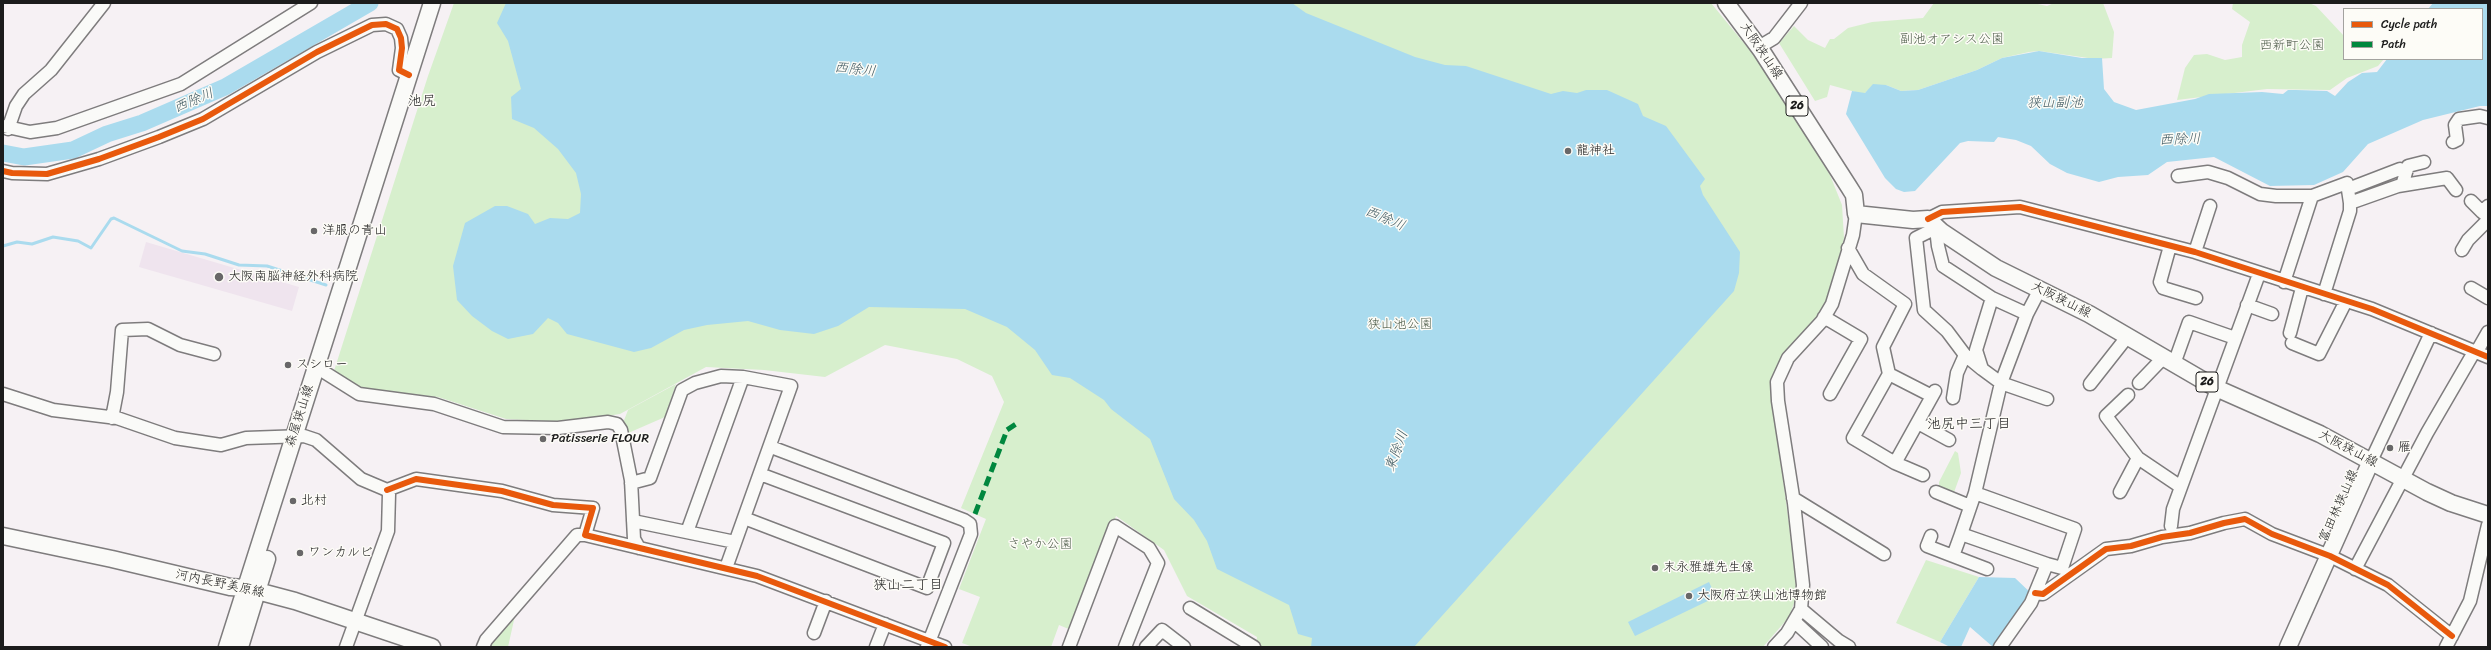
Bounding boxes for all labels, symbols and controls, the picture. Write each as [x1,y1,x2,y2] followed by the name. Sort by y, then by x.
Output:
[2343,8,2483,60] legend
[2381,13,2437,35] text: Cycle path
[1736,20,1786,82] street label: 大阪狭山線
[1900,32,2004,48] park label: 副池オアシス公園
[2381,33,2406,55] text: Path
[2260,38,2324,54] park label: 西新町公園
[833,59,877,81] water label: 西除川
[171,85,217,117] water label: 西除川
[408,93,436,109] district label: 池尻
[2027,95,2083,111] water label: 狭山副池
[1786,96,1808,116] road number: 26
[2159,131,2201,149] water label: 西除川
[1576,143,1615,159] place label: 龍神社
[1563,146,1573,156] marker: 龍神社
[1362,203,1408,235] water label: 西除川
[322,223,387,239] place label: 洋服の青山
[309,226,319,236] marker: 洋服の青山
[228,269,358,285] place label: 大阪南脳神経外科病院
[213,271,225,283] marker: 大阪南脳神経外科病院
[2029,278,2093,322] street label: 大阪狭山線
[1368,317,1432,333] park label: 狭山池公園
[296,357,348,373] place label: スシロー
[283,360,293,370] marker: スシロー
[2196,372,2218,392] road number: 26
[283,383,317,449] street label: 森屋狭山線
[1927,416,2011,432] district label: 池尻中三丁目
[2316,427,2380,471] street label: 大阪狭山線
[1382,428,1412,474] water label: 東除川
[551,431,649,447] place label: Patisserie FLOUR
[538,434,548,444] marker: Patisserie FLOUR
[2398,440,2411,456] place label: 雁
[2385,443,2395,453] marker: 雁
[2316,467,2362,545] street label: 富田林狭山線
[301,493,327,509] place label: 北村
[288,496,298,506] marker: 北村
[1008,537,1072,553] park label: さやか公園
[308,545,373,561] place label: ワンカルビ
[295,548,305,558] marker: ワンカルビ
[1663,560,1754,576] place label: 末永雅雄先生像
[1650,563,1660,573] marker: 末永雅雄先生像
[174,567,266,601] street label: 河内長野美原線
[873,577,943,593] district label: 狭山二丁目
[1697,588,1827,604] place label: 大阪府立狭山池博物館
[1684,591,1694,601] marker: 大阪府立狭山池博物館

